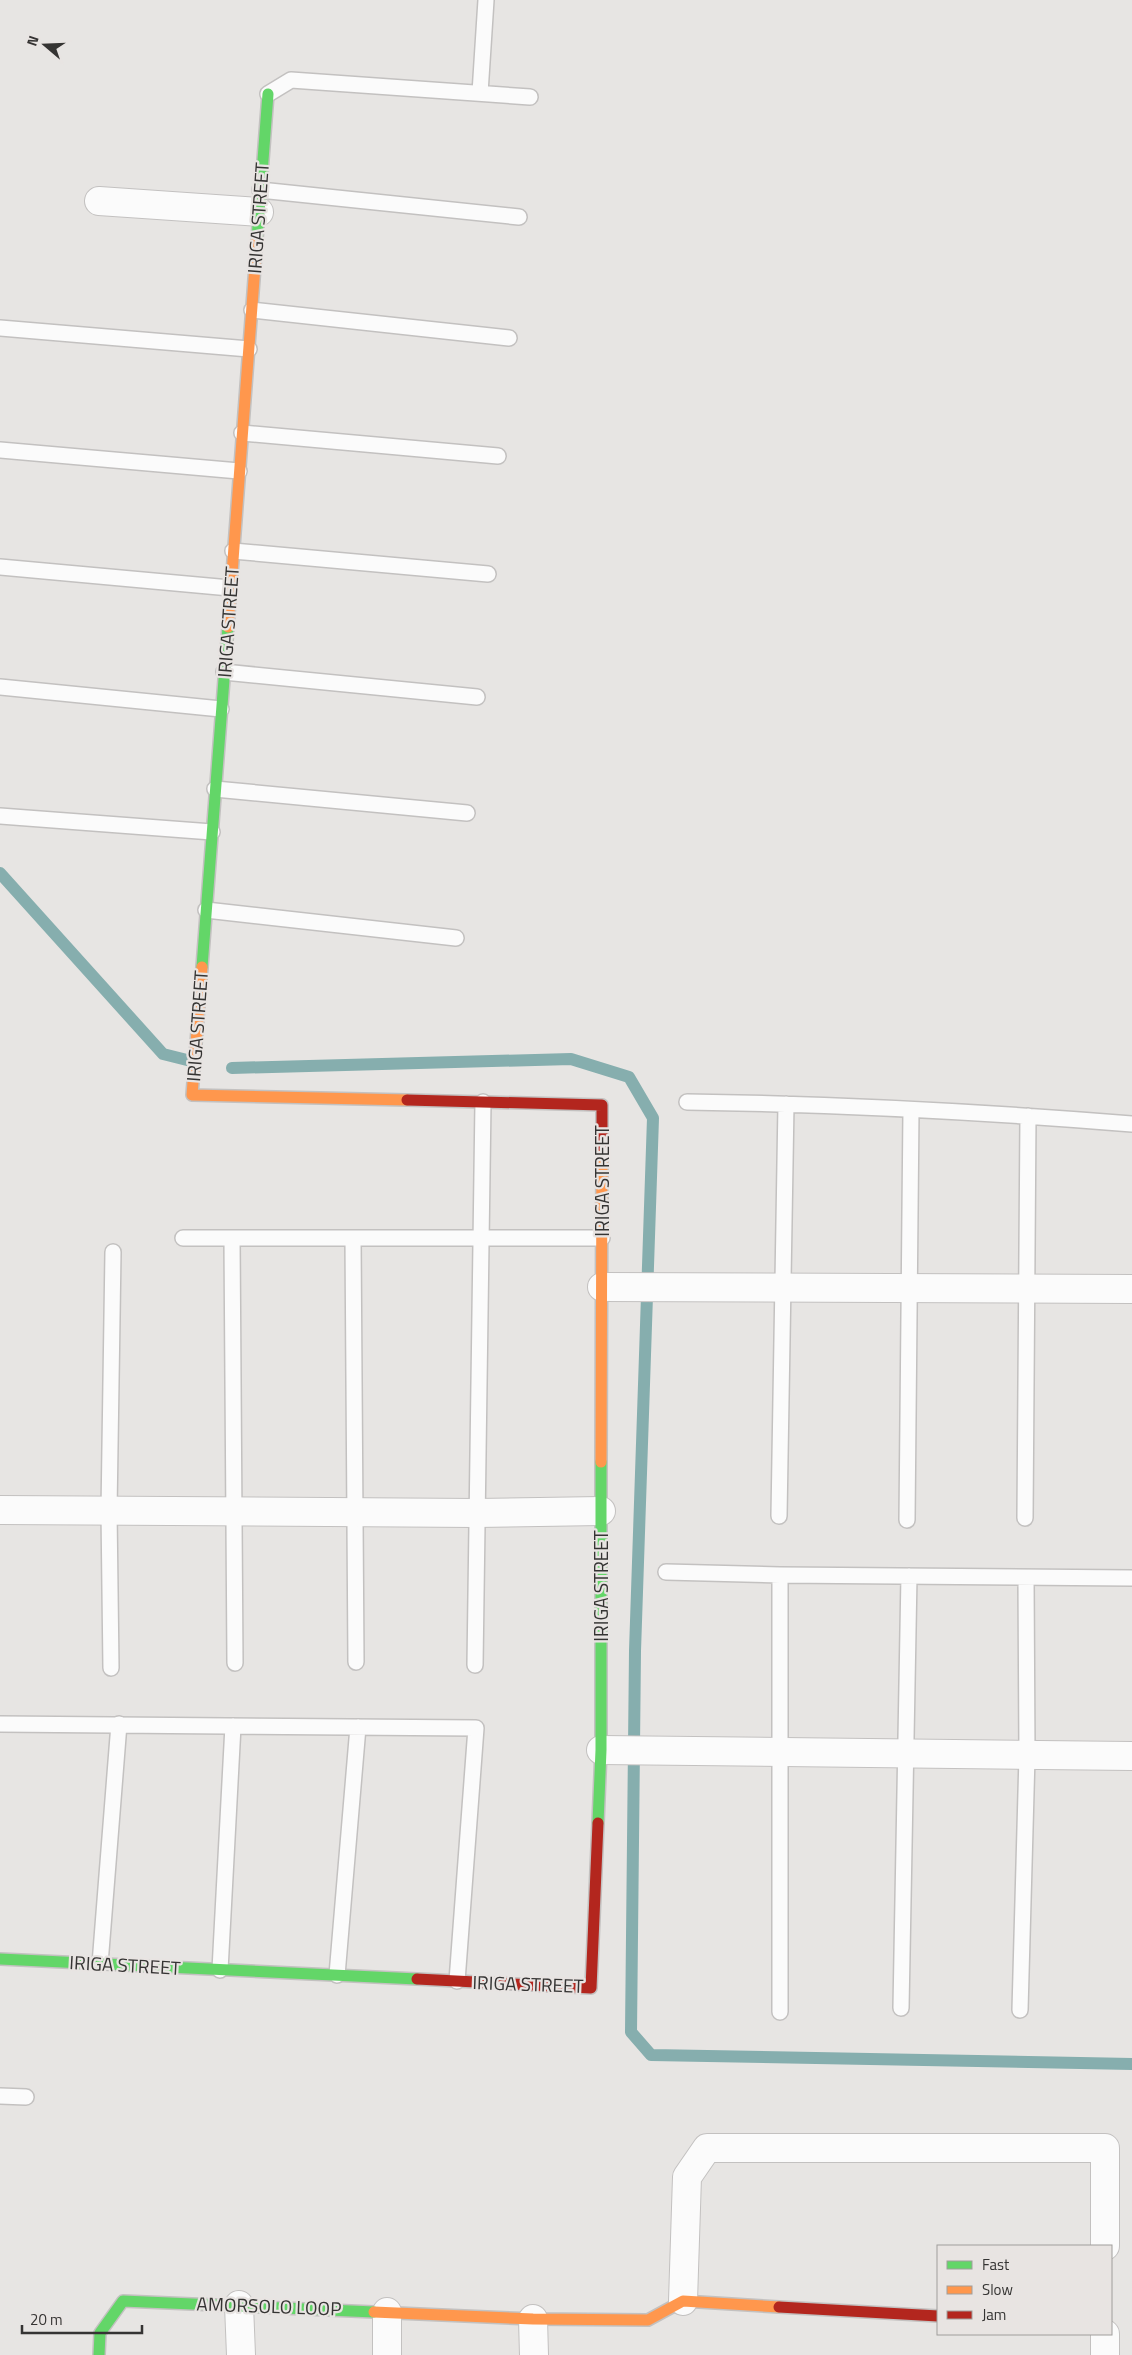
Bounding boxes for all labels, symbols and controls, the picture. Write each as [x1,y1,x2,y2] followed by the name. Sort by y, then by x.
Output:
[20,20,70,70] north arrow
[21,33,44,49] text: N
[239,161,276,274] street label: IRIGA STREET
[209,565,246,678] street label: IRIGA STREET
[178,969,215,1082] street label: IRIGA STREET
[587,1125,616,1237] street label: IRIGA STREET
[586,1530,615,1642] street label: IRIGA STREET
[69,1947,181,1982] street label: IRIGA STREET
[472,1967,584,2000] street label: IRIGA STREET
[937,2245,1112,2335] legend
[982,2253,1010,2276] text: Fast
[982,2278,1013,2301] text: Slow
[196,2288,342,2323] street label: AMORSOLO LOOP
[22,2302,142,2334] scale bar
[982,2303,1006,2326] text: Jam
[30,2308,63,2331] text: 20 m

